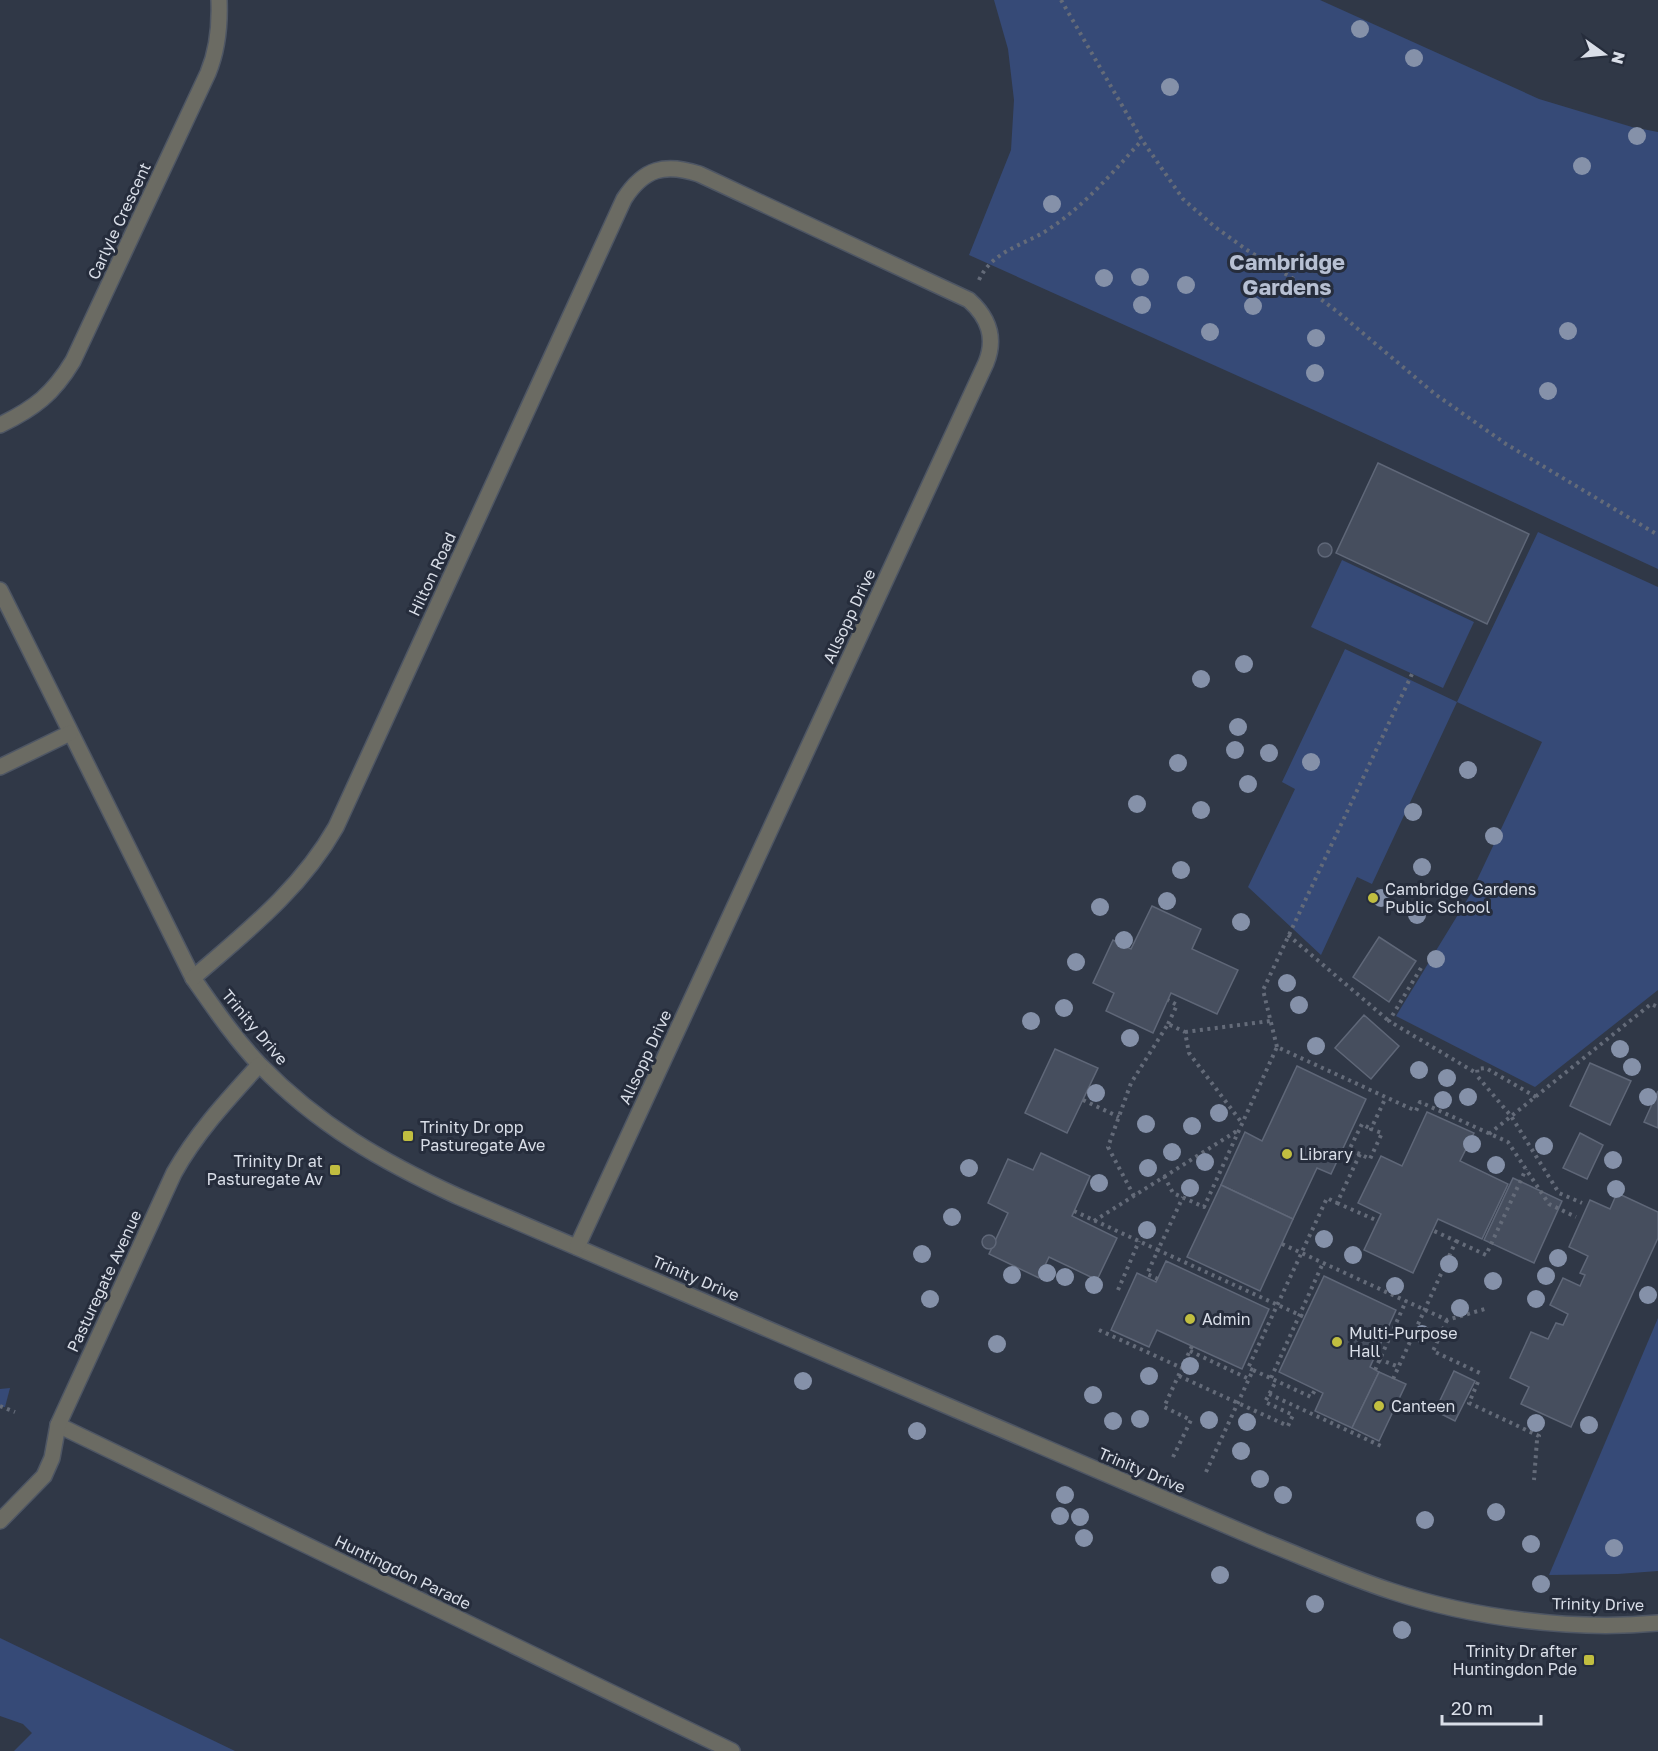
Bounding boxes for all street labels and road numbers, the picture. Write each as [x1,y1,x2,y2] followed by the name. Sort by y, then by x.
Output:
[83,159,155,283] street label: Carlyle Crescent
[404,529,460,619] street label: Hilton Road
[818,566,880,666] street label: Allsopp Drive
[218,985,292,1069] street label: Trinity Drive
[614,1007,676,1107] street label: Allsopp Drive
[62,1207,146,1355] street label: Pasturegate Avenue
[650,1251,742,1305] street label: Trinity Drive
[1096,1443,1188,1497] street label: Trinity Drive
[332,1530,474,1614] street label: Huntingdon Parade
[1552,1593,1644,1615] street label: Trinity Drive

